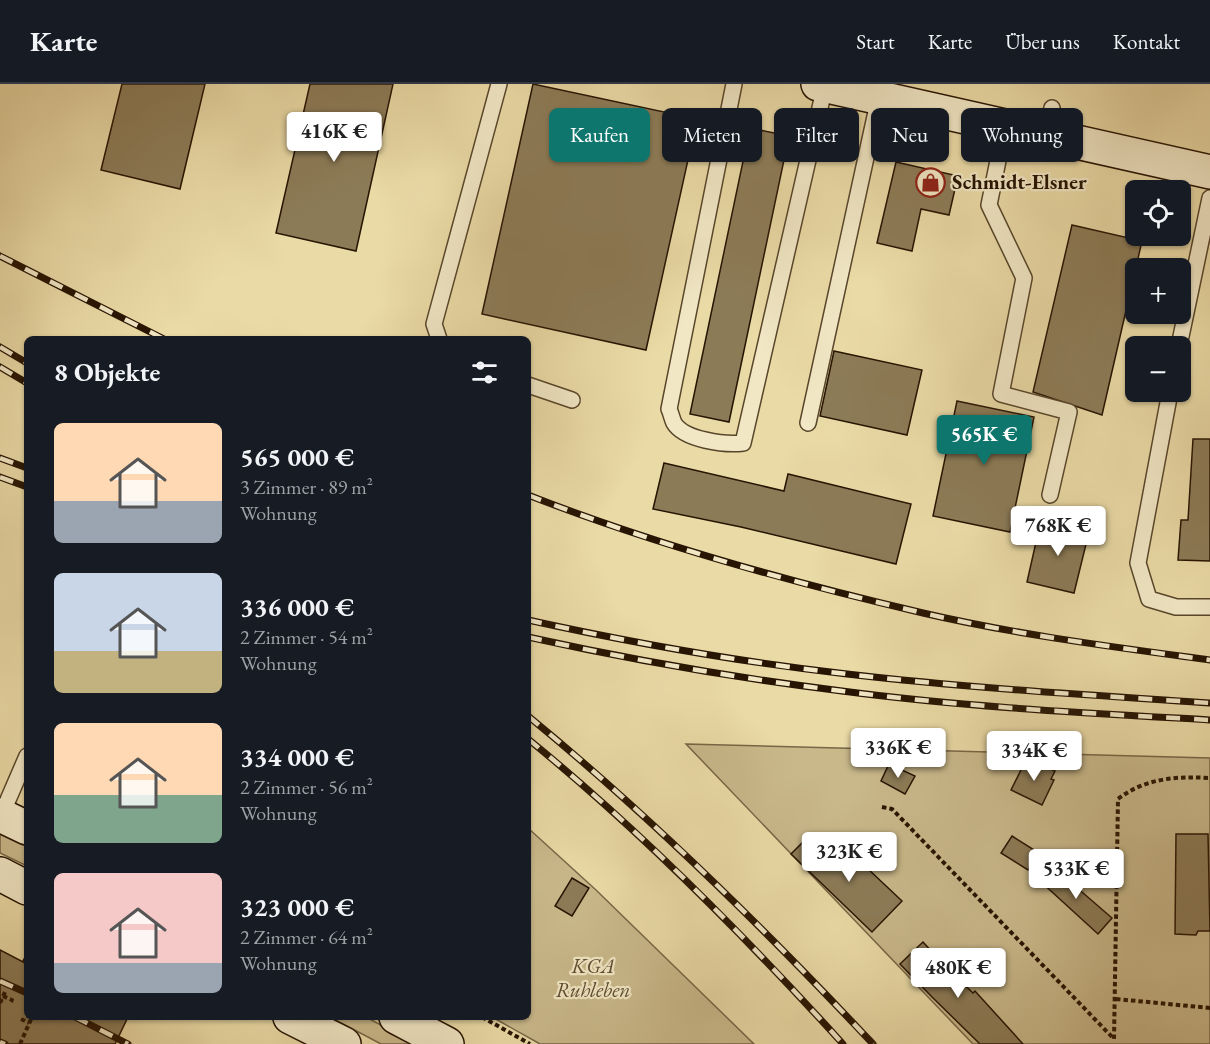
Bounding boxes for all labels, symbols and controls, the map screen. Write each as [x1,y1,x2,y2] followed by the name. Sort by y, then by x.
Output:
[30,23,97,59] text: Karte
[856,28,895,55] text: Start
[928,28,972,55] text: Karte
[1005,28,1080,55] text: Über uns
[1113,28,1180,55] text: Kontakt
[549,108,650,162] chip: Kaufen
[662,108,762,162] chip: Mieten
[774,108,859,162] chip: Filter
[871,108,949,162] chip: Neu
[961,108,1083,162] chip: Wohnung
[285,112,383,163] pin: 416K €
[301,118,367,144] text: 416K €
[915,166,947,198] shop icon: Schmidt-Elsner
[952,168,1087,195] place label: Schmidt-Elsner
[1125,180,1191,402] map controls
[1125,180,1191,246] button: locate
[1125,258,1191,324] button: +
[1125,336,1191,402] button: −
[54,355,160,389] text: 8 Objekte
[468,356,501,389] icon: filters
[935,415,1033,466] pin: 565K €
[951,421,1017,447] text: 565K €
[240,440,354,474] text: 565 000 €
[102,447,174,519] icon: home
[240,474,373,500] text: 3 Zimmer · 89 m²
[240,500,317,526] text: Wohnung
[1009,506,1107,557] pin: 768K €
[1025,512,1091,538] text: 768K €
[240,590,354,624] text: 336 000 €
[102,597,174,669] icon: home
[240,624,373,650] text: 2 Zimmer · 54 m²
[240,650,317,676] text: Wohnung
[849,728,947,779] pin: 336K €
[985,731,1083,782] pin: 334K €
[865,734,931,760] text: 336K €
[1001,737,1067,763] text: 334K €
[240,740,354,774] text: 334 000 €
[102,747,174,819] icon: home
[240,774,373,800] text: 2 Zimmer · 56 m²
[240,800,317,826] text: Wohnung
[800,832,898,883] pin: 323K €
[816,838,882,864] text: 323K €
[1027,849,1125,900] pin: 533K €
[1043,855,1109,881] text: 533K €
[240,890,354,924] text: 323 000 €
[102,897,174,969] icon: home
[240,924,373,950] text: 2 Zimmer · 64 m²
[909,948,1007,999] pin: 480K €
[240,950,317,976] text: Wohnung
[556,952,630,1003] park label: KGA Ruhleben
[925,954,991,980] text: 480K €

